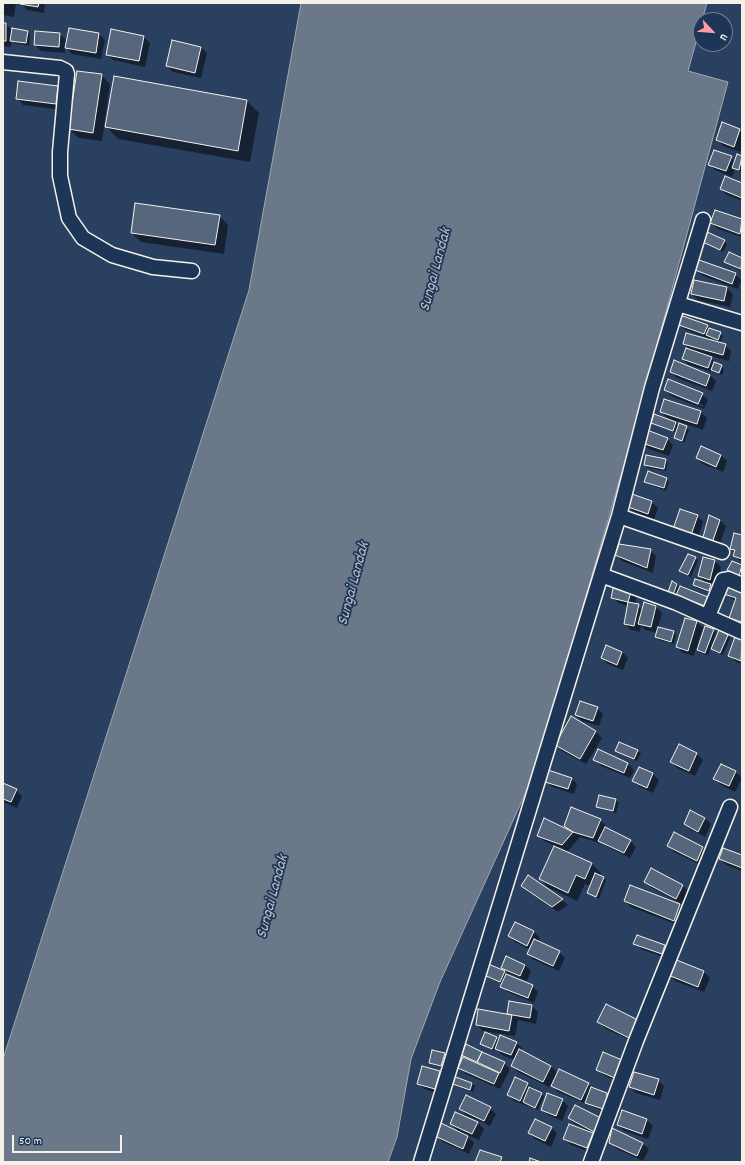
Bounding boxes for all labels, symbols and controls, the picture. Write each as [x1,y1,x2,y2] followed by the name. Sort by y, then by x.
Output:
[693,12,733,52] north arrow
[715,31,731,43] text: U
[417,226,457,314] water label: Sungai Landak
[335,540,375,628] water label: Sungai Landak
[254,853,294,941] water label: Sungai Landak
[14,1127,124,1153] scale bar
[19,1133,42,1150] text: 50 m

